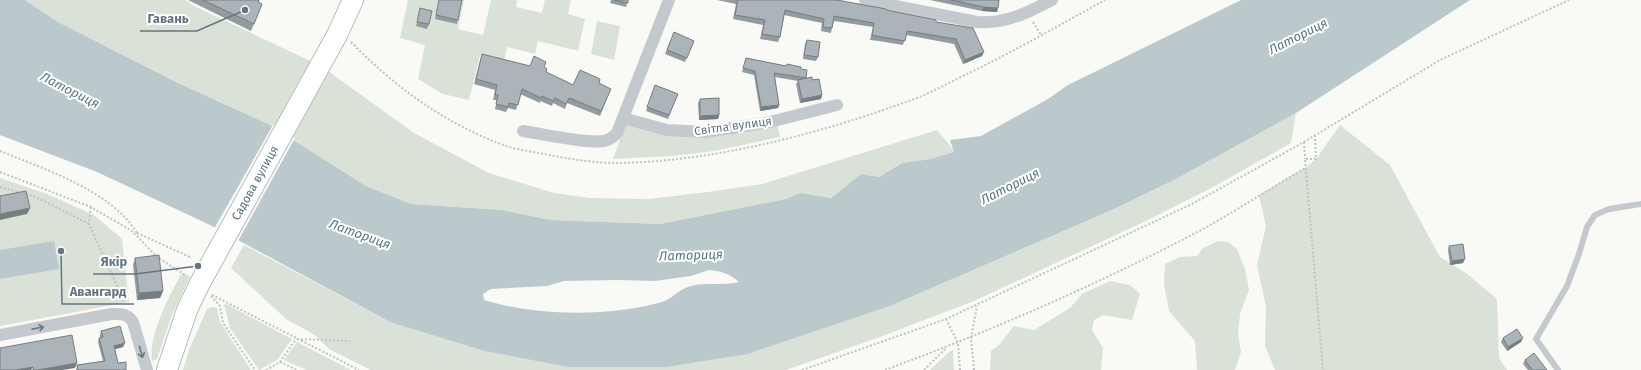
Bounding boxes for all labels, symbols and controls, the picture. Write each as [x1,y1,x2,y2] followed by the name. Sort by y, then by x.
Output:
[140,6,197,31] callout: Гавань
[147,11,189,26] text: Гавань
[1265,15,1330,58] water label: Латориця
[37,68,102,111] water label: Латориця
[693,114,773,138] street label: Світла вулиця
[229,143,281,223] street label: Садова вулиця
[977,165,1042,208] water label: Латориця
[326,216,393,252] water label: Латориця
[658,246,723,264] water label: Латориця
[93,249,135,274] callout: Якір
[101,254,127,269] text: Якір
[62,279,134,304] callout: Авангард
[69,284,127,299] text: Авангард
[31,324,44,332] one-way arrow
[138,345,145,358] one-way arrow

